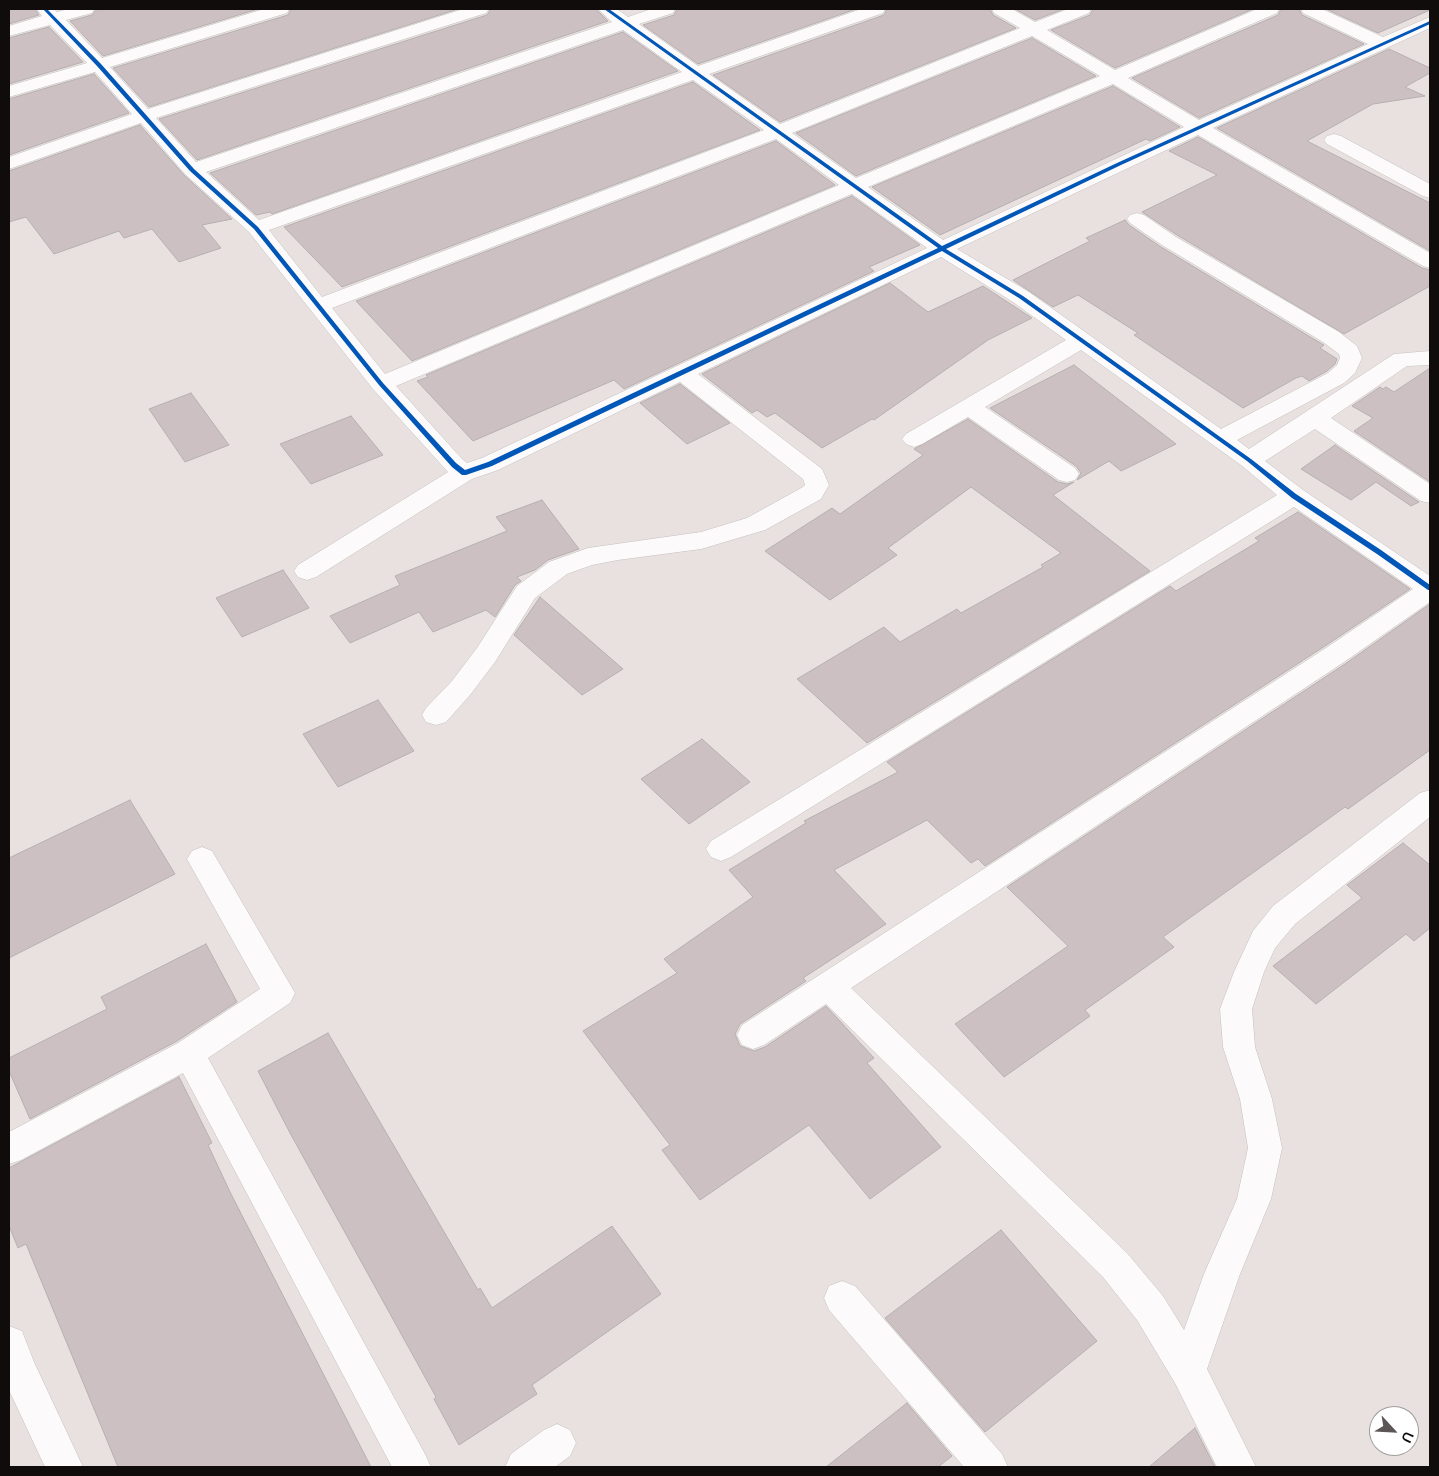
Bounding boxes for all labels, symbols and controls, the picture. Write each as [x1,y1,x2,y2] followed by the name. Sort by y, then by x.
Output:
[1369,1406,1419,1456] north arrow
[1396,1428,1418,1446] text: U

